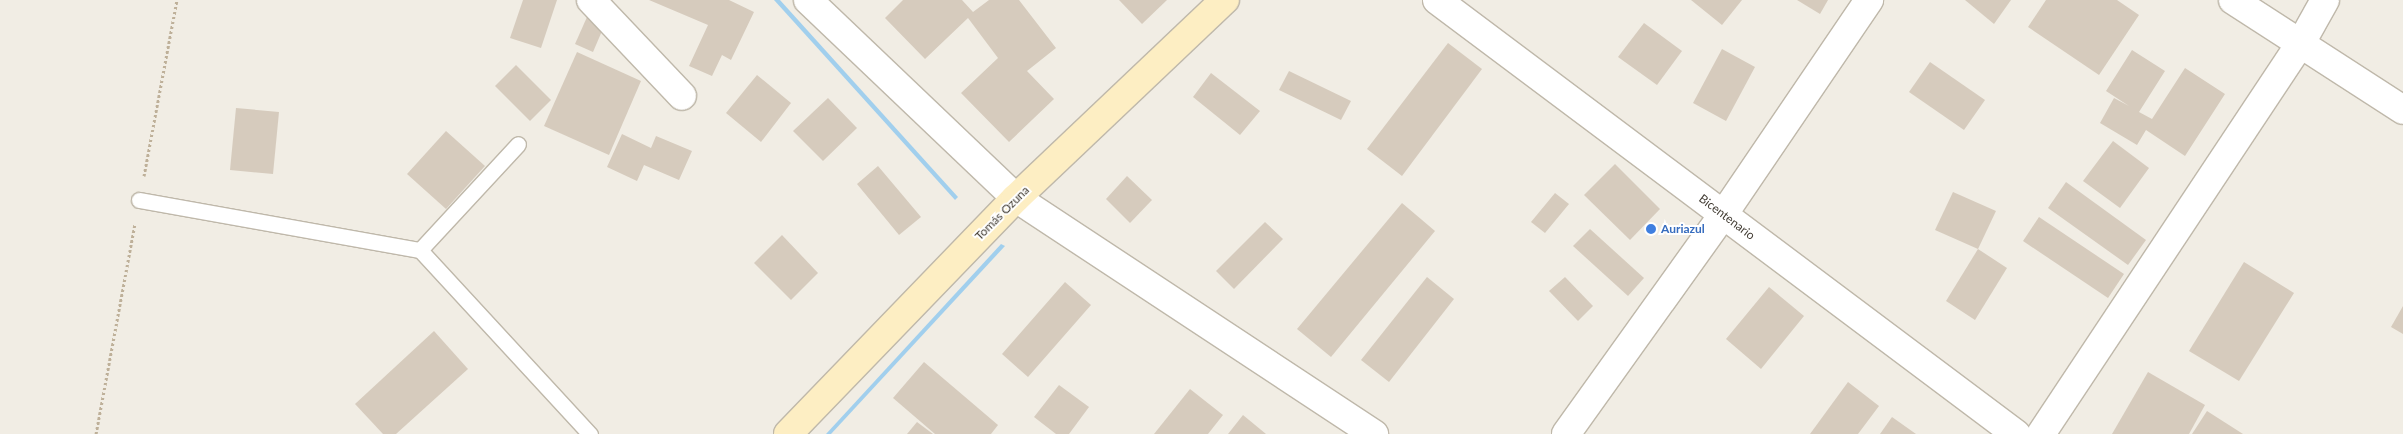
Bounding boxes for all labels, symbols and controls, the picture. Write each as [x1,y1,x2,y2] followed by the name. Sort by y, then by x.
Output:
[972,183,1032,243] street label: Tomás Ozuna
[1696,191,1758,243] street label: Bicentenario
[1661,222,1705,236] place label: Auriazul
[1645,223,1657,235] marker: Auriazul

